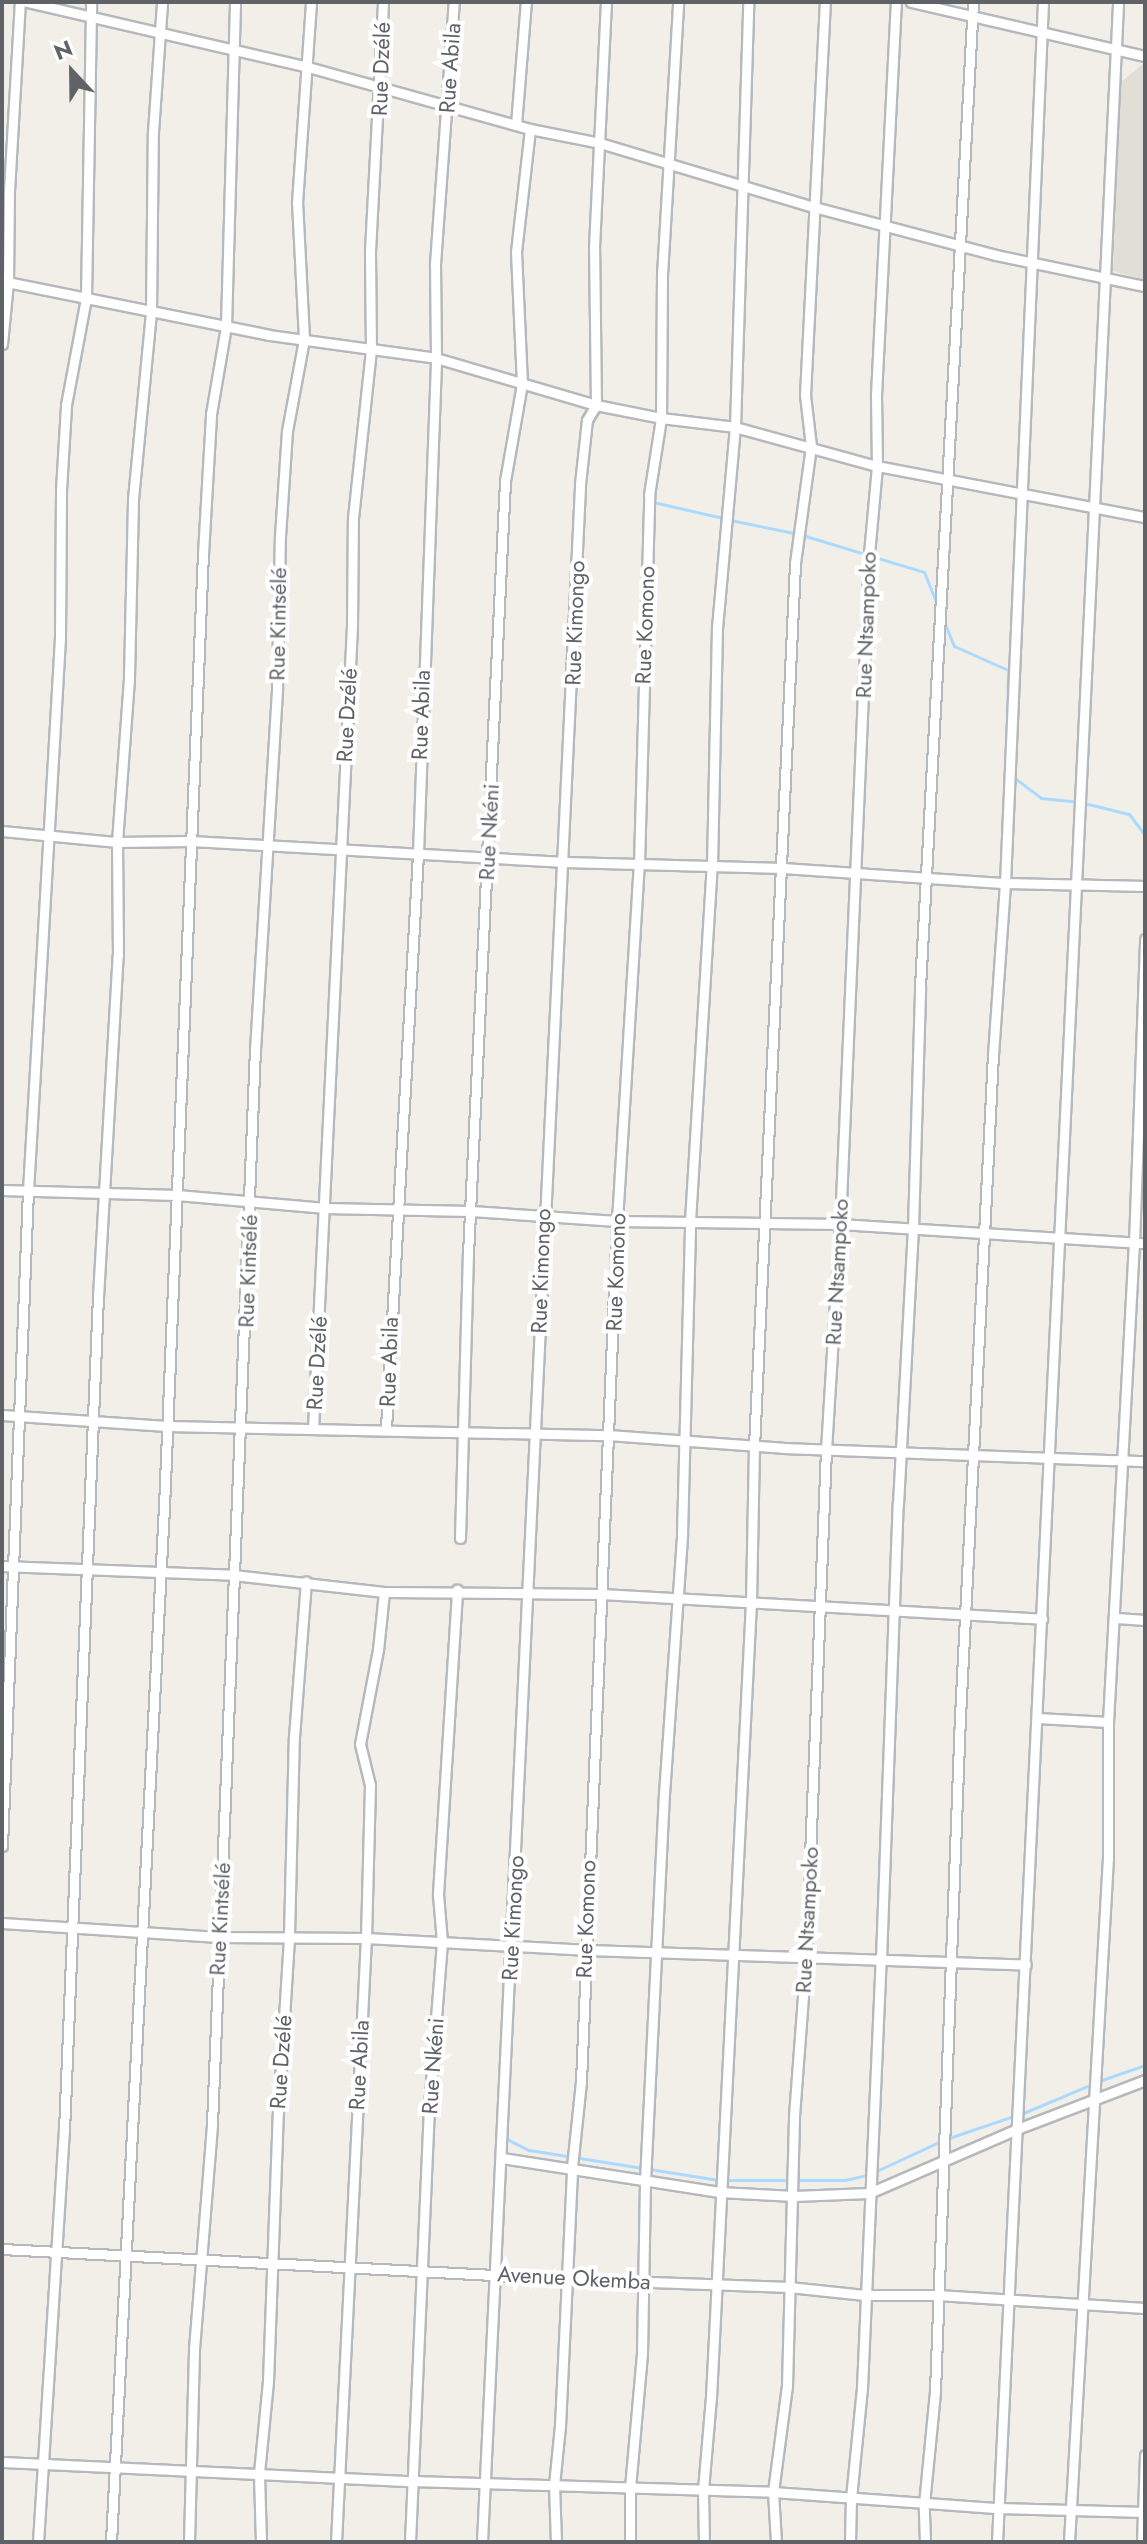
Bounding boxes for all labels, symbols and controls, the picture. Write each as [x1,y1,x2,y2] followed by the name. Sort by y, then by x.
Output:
[366,21,396,117] street label: Rue Dzélé
[434,22,466,114] street label: Rue Abila
[32,32,112,112] north arrow
[49,32,77,68] text: N
[850,551,882,699] street label: Rue Ntsampoko
[560,560,590,686] street label: Rue Kimongo
[630,565,660,685] street label: Rue Komono
[264,567,292,681] street label: Rue Kintsélé
[331,667,363,763] street label: Rue Dzélé
[406,669,436,761] street label: Rue Abila
[473,783,505,881] street label: Rue Nkéni
[820,1198,854,1346] street label: Rue Ntsampoko
[526,1208,556,1334] street label: Rue Kimongo
[601,1212,631,1332] street label: Rue Komono
[233,1214,263,1328] street label: Rue Kintsélé
[301,1315,333,1411] street label: Rue Dzélé
[374,1316,404,1408] street label: Rue Abila
[790,1846,824,1994] street label: Rue Ntsampoko
[497,1855,529,1981] street label: Rue Kimongo
[571,1859,601,1979] street label: Rue Komono
[204,1862,236,1976] street label: Rue Kintsélé
[265,2014,297,2110] street label: Rue Dzélé
[416,2017,450,2115] street label: Rue Nkéni
[343,2019,375,2111] street label: Rue Abila
[497,2261,651,2295] street label: Avenue Okemba

